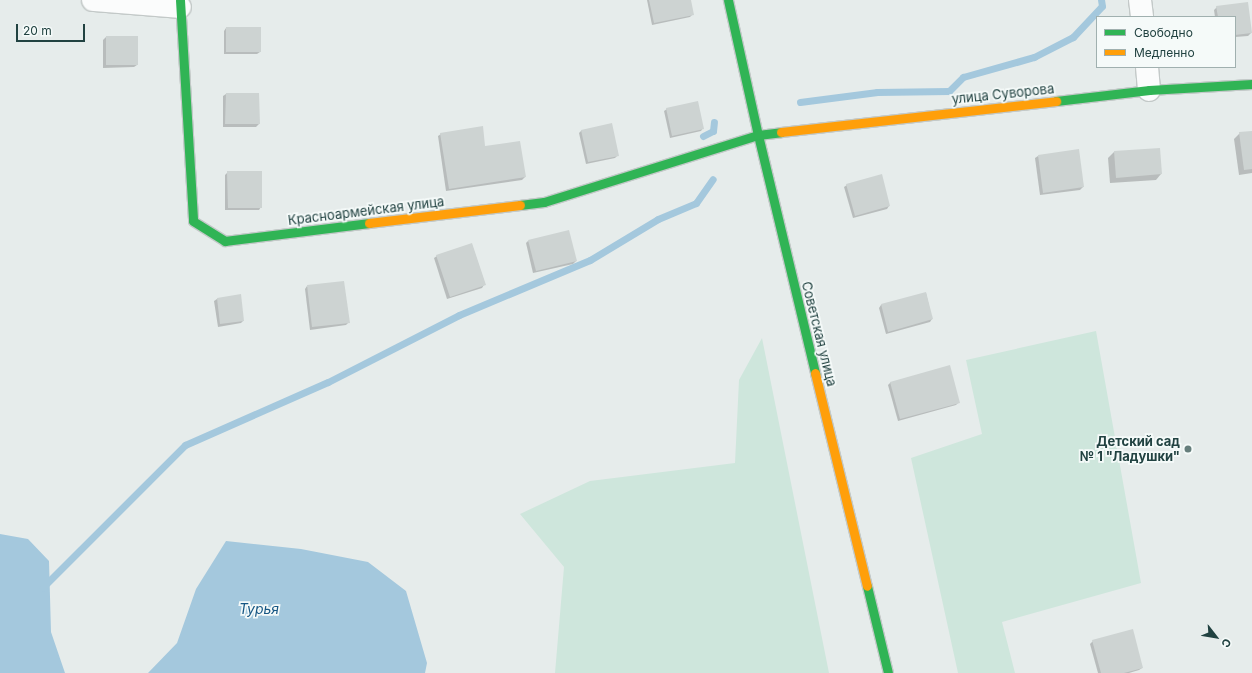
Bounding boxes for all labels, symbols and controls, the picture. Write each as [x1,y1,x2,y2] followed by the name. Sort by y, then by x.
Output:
[18,16,87,42] scale bar
[1096,16,1236,68] legend
[23,23,52,38] text: 20 m
[1134,25,1193,40] text: Свободно
[1134,45,1195,60] text: Медленно
[951,81,1055,107] street label: улица Суворова
[287,194,445,228] street label: Красноармейская улица
[798,280,840,388] street label: Советская улица
[1080,434,1180,465] place label: Детский сад № 1 "Ладушки"
[1183,444,1193,454] marker: Детский сад № 1 "Ладушки"
[239,601,279,617] water label: Турья
[1196,617,1236,657] north arrow
[1218,636,1234,650] text: С

